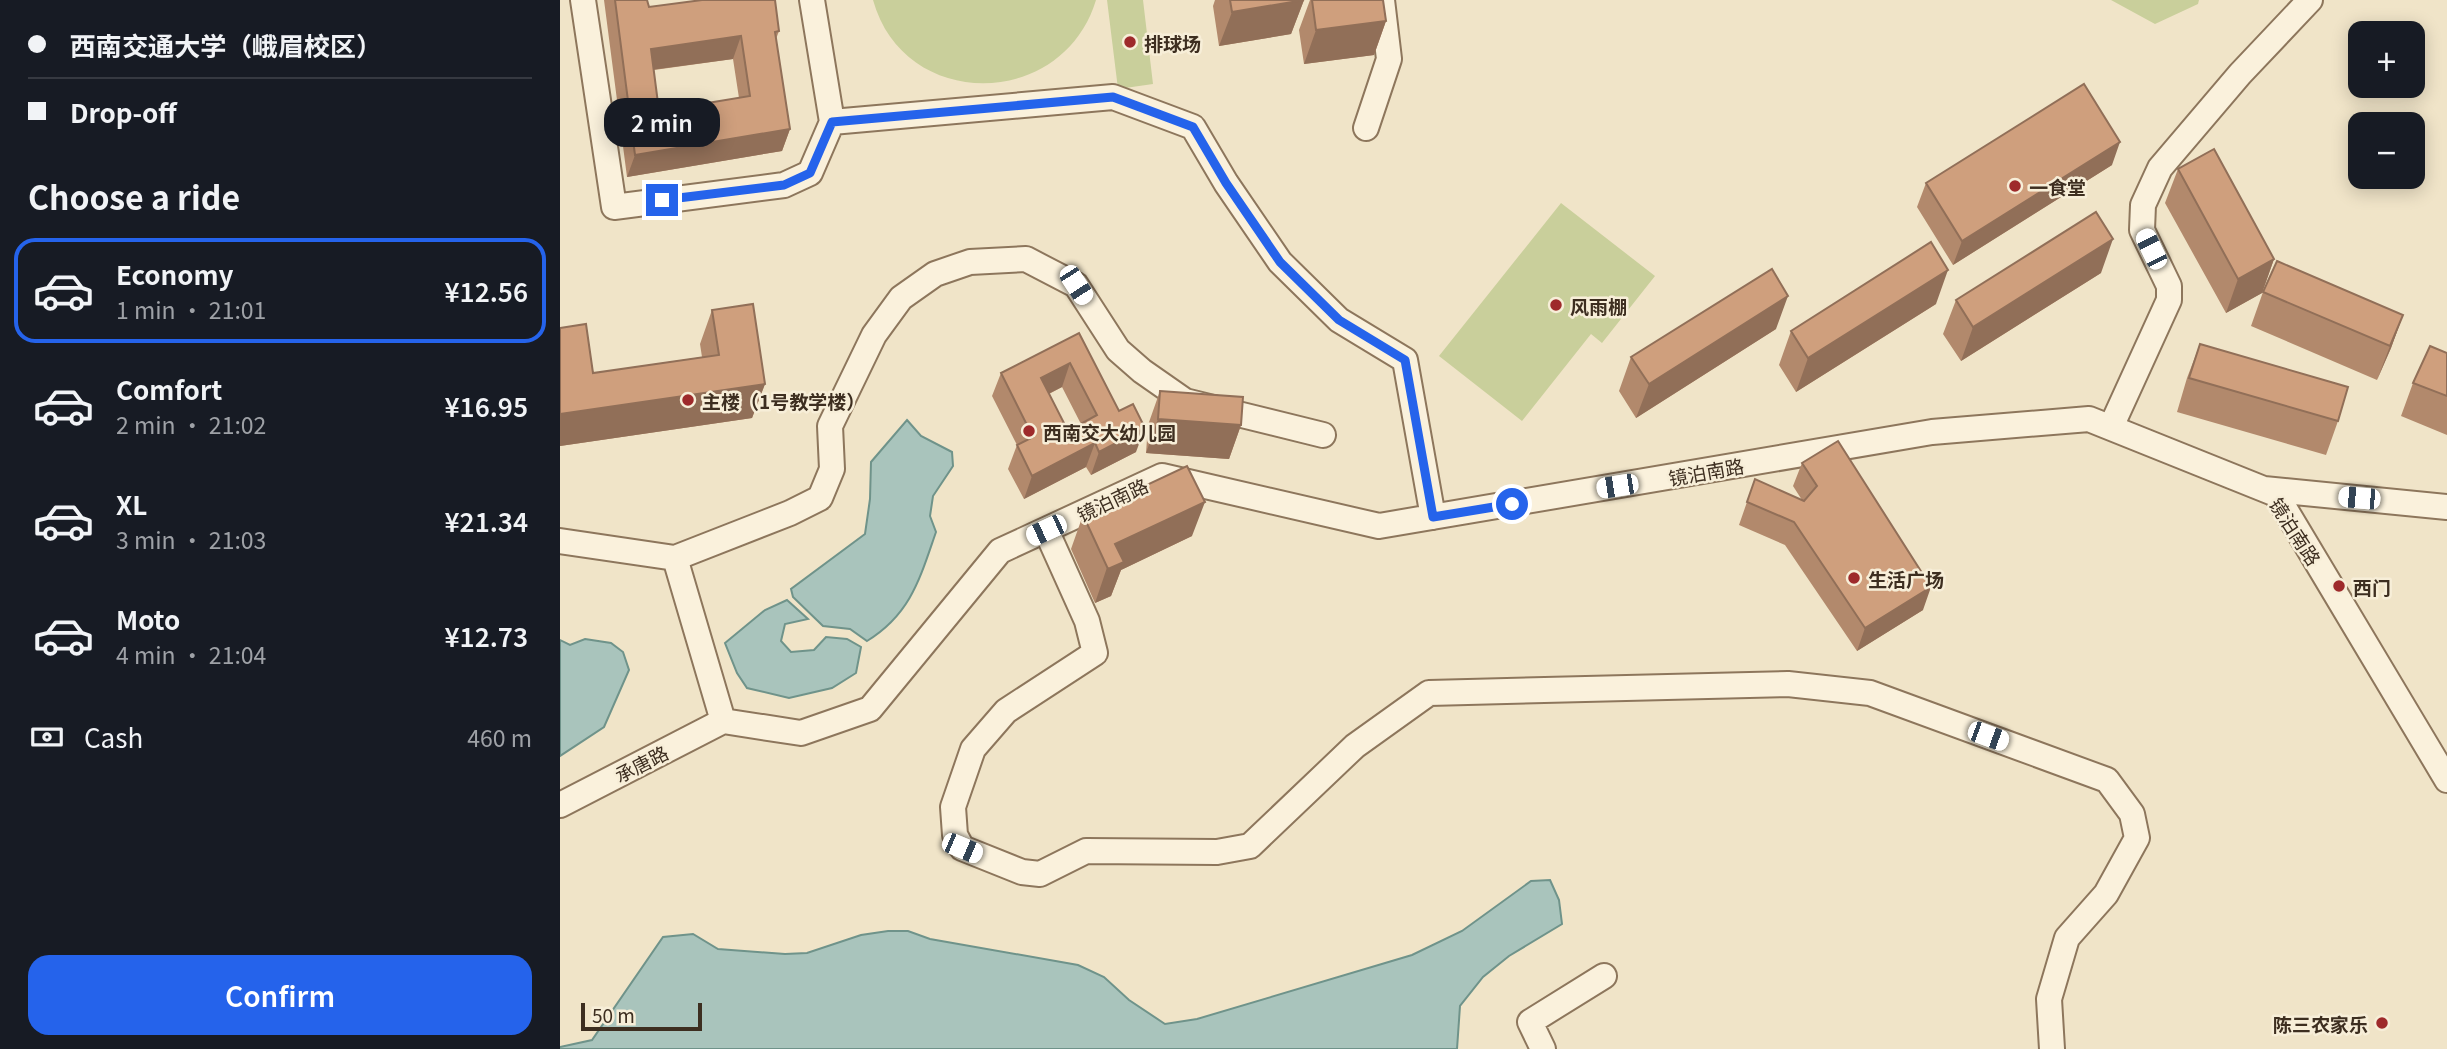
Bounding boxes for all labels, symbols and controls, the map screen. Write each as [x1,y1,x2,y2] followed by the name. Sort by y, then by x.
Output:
[2348,21,2425,189] map controls
[2348,21,2425,98] button: +
[70,26,382,63] text: 西南交通大学（峨眉校区）
[1144,29,1201,56] place label: 排球场
[1122,34,1138,50] marker: 排球场
[70,93,177,130] text: Drop-off
[604,99,720,148] callout: 2 min
[631,105,693,139] text: 2 min
[2348,112,2425,189] button: −
[28,173,240,219] text: Choose a ride
[2029,173,2086,200] place label: 一食堂
[2007,178,2023,194] marker: 一食堂
[646,184,678,216] route end
[2133,226,2170,272] car
[116,255,234,292] text: Economy
[32,259,95,322] icon: car
[1056,262,1097,308] car
[445,272,528,309] text: ¥12.56
[116,292,266,326] text: 1 min · 21:01
[1570,292,1627,319] place label: 风雨棚
[1548,297,1564,313] marker: 风雨棚
[116,370,222,407] text: Comfort
[32,374,95,437] icon: car
[445,387,528,424] text: ¥16.95
[702,387,865,414] place label: 主楼（1号教学楼）
[680,392,696,408] marker: 主楼（1号教学楼）
[116,407,266,441] text: 2 min · 21:02
[1043,418,1176,445] place label: 西南交大幼儿园
[1021,423,1037,439] marker: 西南交大幼儿园
[1666,451,1746,491] street label: 镜泊南路
[1072,471,1152,527] street label: 镜泊南路
[1595,472,1640,500] car
[116,485,147,522] text: XL
[2338,486,2381,510] car
[1496,488,1528,520] route start
[32,489,95,552] icon: car
[2264,492,2328,570] street label: 镜泊南路
[445,502,528,539] text: ¥21.34
[1023,512,1070,548] car
[116,522,266,556] text: 3 min · 21:03
[1868,565,1944,592] place label: 生活广场
[1846,570,1862,586] marker: 生活广场
[2353,573,2391,600] place label: 西门
[2331,578,2347,594] marker: 西门
[116,600,180,637] text: Moto
[32,604,95,667] icon: car
[445,617,528,654] text: ¥12.73
[116,637,266,671] text: 4 min · 21:04
[28,718,66,756] icon: cash
[84,718,143,755] text: Cash
[1965,719,2012,753] car
[467,720,532,754] text: 460 m
[609,738,673,788] street label: 承唐路
[939,830,986,866] car
[28,955,532,1035] button: Confirm
[581,1000,702,1032] scale bar
[592,1001,635,1028] text: 50 m
[2273,1010,2368,1037] place label: 陈三农家乐
[2374,1015,2390,1031] marker: 陈三农家乐

